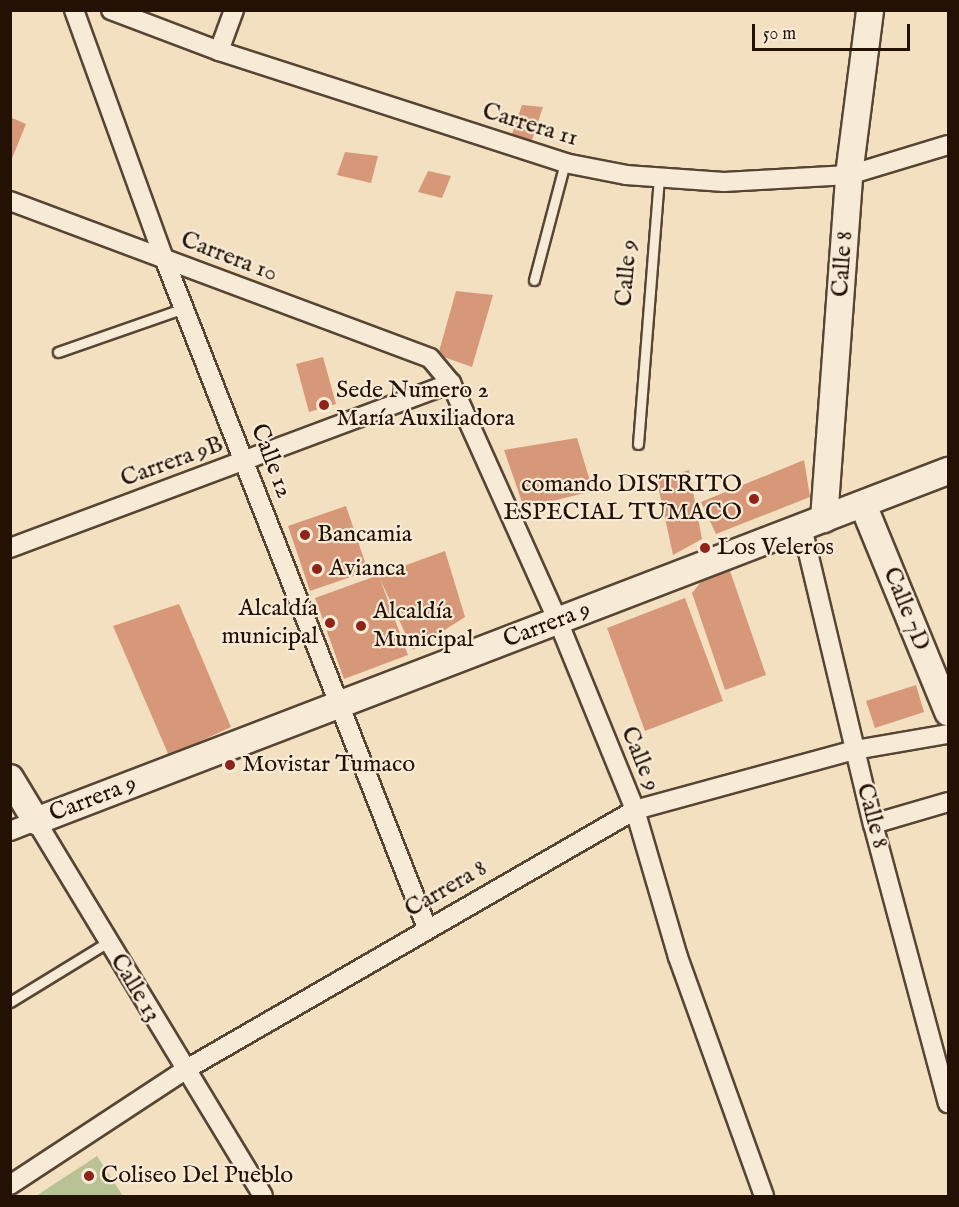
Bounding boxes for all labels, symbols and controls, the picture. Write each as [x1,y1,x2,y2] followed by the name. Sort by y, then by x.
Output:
[755,12,912,50] scale bar
[763,23,796,46] text: 50 m
[479,97,581,153] street label: Carrera 11
[177,225,281,289] street label: Carrera 10
[826,230,860,298] street label: Calle 8
[610,238,644,308] street label: Calle 9
[336,377,515,433] place label: Sede Numero 2 María Auxiliadora
[317,398,331,412] marker: Sede Numero 2 María Auxiliadora
[244,420,298,502] street label: Calle 12
[117,430,227,494] street label: Carrera 9B
[503,471,742,527] place label: comando DISTRITO ESPECIAL TUMACO
[747,492,761,506] marker: comando DISTRITO ESPECIAL TUMACO
[317,521,412,549] place label: Bancamia
[298,528,312,542] marker: Bancamia
[717,534,834,562] place label: Los Veleros
[698,541,712,555] marker: Los Veleros
[329,555,406,583] place label: Avianca
[310,562,324,576] marker: Avianca
[876,563,936,655] street label: Calle 7D
[221,595,318,651] place label: Alcaldía municipal
[499,595,595,655] street label: Carrera 9
[373,598,473,654] place label: Alcaldía Municipal
[323,616,337,630] marker: Alcaldía municipal
[354,619,368,633] marker: Alcaldía Municipal
[614,722,666,796] street label: Calle 9
[242,751,415,779] place label: Movistar Tumaco
[223,758,237,772] marker: Movistar Tumaco
[45,769,141,829] street label: Carrera 9
[850,780,894,852] street label: Calle 8
[400,854,492,924] street label: Carrera 8
[103,949,167,1027] street label: Calle 13
[101,1162,293,1190] place label: Coliseo Del Pueblo
[82,1169,96,1183] marker: Coliseo Del Pueblo

